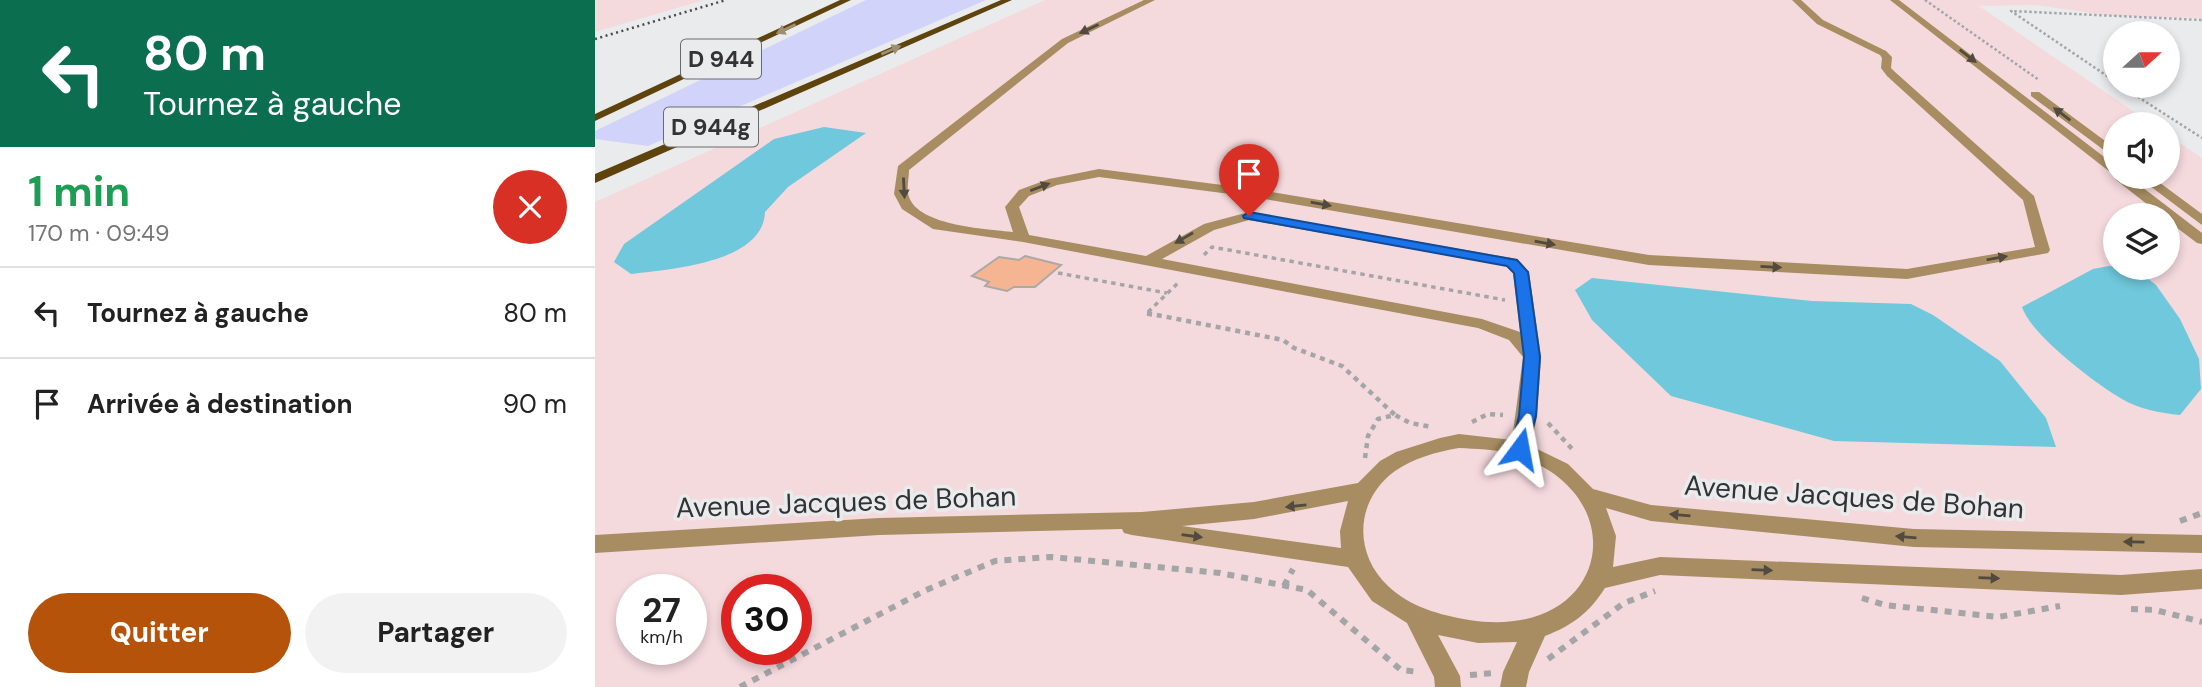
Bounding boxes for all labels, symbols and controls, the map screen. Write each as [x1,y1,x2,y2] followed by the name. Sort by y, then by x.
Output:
[143,21,266,85] text: 80 m
[2103,21,2181,98] north arrow
[2103,21,2180,280] map controls
[776,23,796,35] one-way arrow
[1079,23,1099,35] one-way arrow
[28,28,119,119] icon: left
[681,40,761,78] road number: D 944
[881,45,902,56] one-way arrow
[1958,48,1976,63] one-way arrow
[143,83,401,125] text: Tournez à gauche
[2052,107,2071,121] one-way arrow
[664,108,758,146] road number: D 944g
[2103,112,2180,189] button: sound
[1219,144,1279,216] pin
[1230,155,1268,193] icon: arrive
[28,164,130,219] text: 1 min
[493,170,567,244] button: close
[898,177,909,199] one-way arrow
[1029,182,1050,193] one-way arrow
[1310,199,1332,210] one-way arrow
[2103,203,2180,280] button: layers
[28,218,170,248] text: 170 m · 09:49
[1175,232,1194,244] one-way arrow
[1534,237,1556,248] one-way arrow
[1986,252,2008,263] one-way arrow
[1760,261,1782,272] one-way arrow
[28,294,66,332] icon: left
[87,296,309,330] text: Tournez à gauche
[503,296,567,330] text: 80 m
[28,385,66,423] icon: arrive
[87,387,353,421] text: Arrivée à destination
[503,387,567,421] text: 90 m
[1483,412,1557,486] position arrow
[1683,467,2025,527] street label: Avenue Jacques de Bohan
[675,478,1017,526] street label: Avenue Jacques de Bohan
[1285,500,1307,511] one-way arrow
[1669,509,1691,520] one-way arrow
[1181,530,1203,541] one-way arrow
[1895,531,1917,542] one-way arrow
[2123,536,2145,548] one-way arrow
[1751,564,1773,575] one-way arrow
[1979,573,2001,584] one-way arrow
[721,574,812,665] speed limit sign: 30
[642,587,681,633] text: 27
[28,593,291,673] button: Quitter
[305,593,567,673] button: Partager
[640,625,683,649] text: km/h

